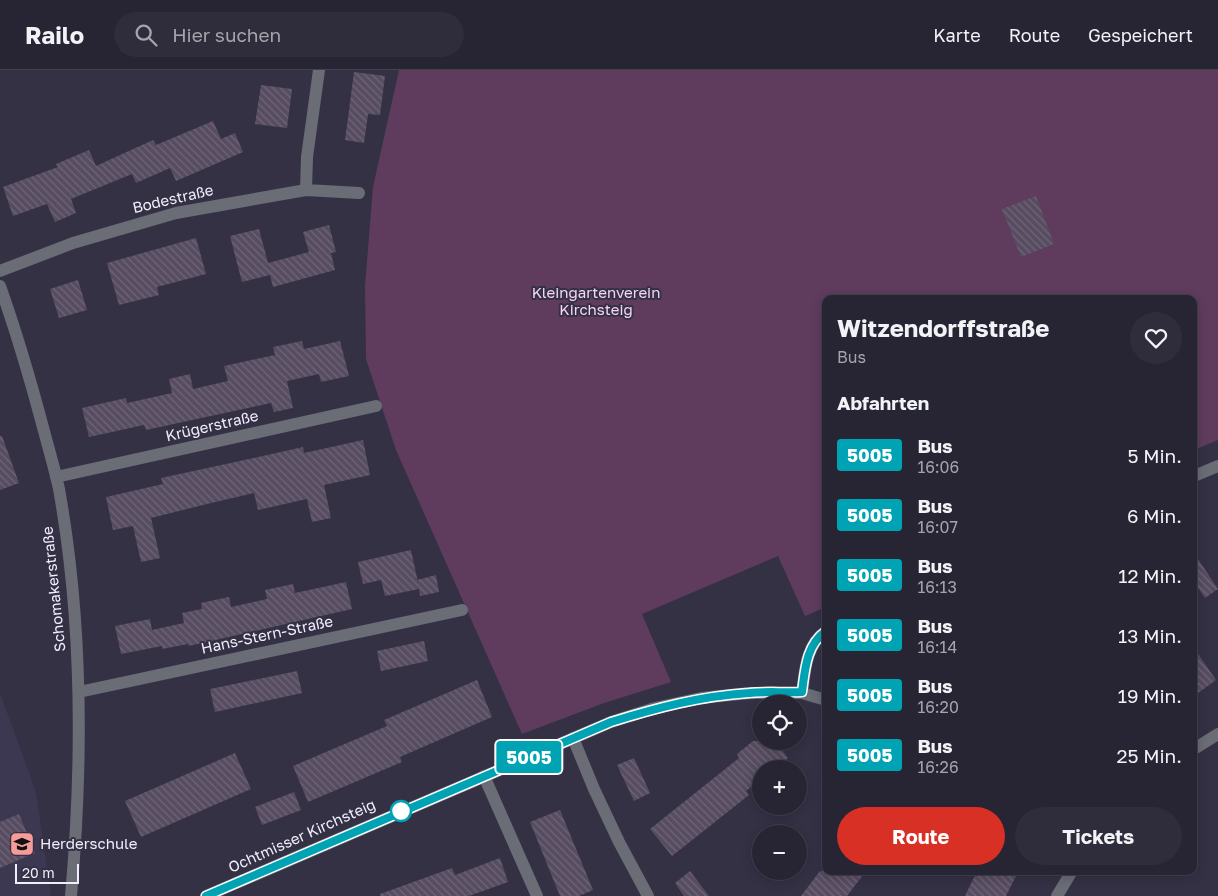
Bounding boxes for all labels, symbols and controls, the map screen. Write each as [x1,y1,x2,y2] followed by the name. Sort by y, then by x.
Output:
[114,12,464,57] search box
[25,20,84,49] text: Railo
[132,21,160,49] icon: search
[172,23,281,46] text: Hier suchen
[933,24,981,46] text: Karte
[1009,24,1060,46] text: Route
[1088,24,1193,46] text: Gespeichert
[131,180,215,216] street label: Bodestraße
[532,283,660,318] park label: Kleingartenverein Kirchsteig
[1130,312,1182,364] button: heart
[837,313,1050,342] text: Witzendorffstraße
[837,347,866,367] text: Bus
[837,391,929,414] text: Abfahrten
[164,406,260,444] street label: Krügerstraße
[917,434,953,457] text: Bus
[847,444,892,466] text: 5005
[1127,444,1182,467] text: 5 Min.
[917,457,959,477] text: 16:06
[917,494,953,517] text: Bus
[847,504,892,526] text: 5005
[1127,504,1182,527] text: 6 Min.
[917,517,958,537] text: 16:07
[37,525,69,653] street label: Schomakerstraße
[917,554,953,577] text: Bus
[847,564,892,586] text: 5005
[1118,564,1182,587] text: 12 Min.
[917,577,957,597] text: 16:13
[199,611,335,657] street label: Hans-Stern-Straße
[917,614,953,637] text: Bus
[847,624,892,646] text: 5005
[1118,624,1182,647] text: 13 Min.
[917,637,957,657] text: 16:14
[917,674,953,697] text: Bus
[847,684,892,706] text: 5005
[1118,684,1182,707] text: 19 Min.
[752,695,807,880] map controls
[752,695,807,750] button: locate
[917,697,959,717] text: 16:20
[917,734,953,757] text: Bus
[494,741,564,773] line badge: 5005
[847,744,892,766] text: 5005
[1116,744,1182,767] text: 25 Min.
[506,746,552,768] text: 5005
[917,757,959,777] text: 16:26
[752,760,807,815] button: +
[225,794,378,876] street label: Ochtmisser Kirchsteig
[390,800,412,822] unlabelled marker
[837,807,1005,865] button: Route
[1015,807,1182,865] button: Tickets
[752,825,807,880] button: −
[9,831,35,857] school or university icon: Herderschule
[40,834,138,852] place label: Herderschule
[15,861,79,884] scale bar
[22,864,55,881] text: 20 m

